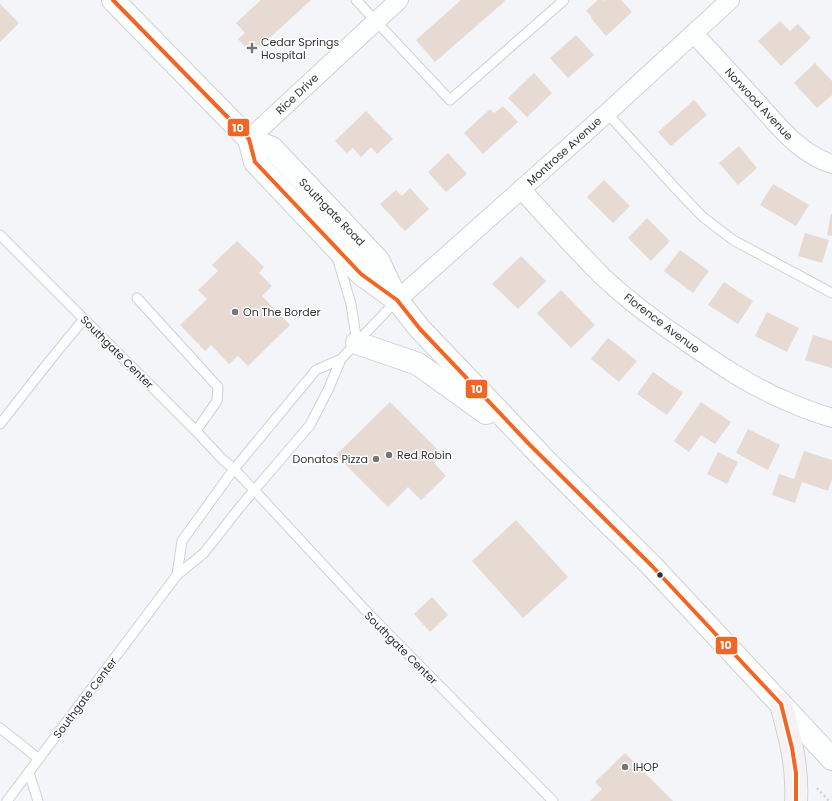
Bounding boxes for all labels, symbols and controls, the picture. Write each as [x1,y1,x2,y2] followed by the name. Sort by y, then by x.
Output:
[261,34,339,63] place label: Cedar Springs Hospital
[246,42,258,54] marker: Cedar Springs Hospital
[721,64,797,144] street label: Norwood Avenue
[272,70,322,118] street label: Rice Drive
[523,113,605,189] street label: Montrose Avenue
[227,118,250,137] line badge: 10
[232,120,244,136] text: 10
[295,174,369,250] street label: Southgate Road
[621,289,703,357] street label: Florence Avenue
[243,304,321,320] place label: On The Border
[230,307,240,317] marker: On The Border
[77,312,157,392] street label: Southgate Center
[465,379,488,399] line badge: 10
[471,381,483,397] text: 10
[397,447,452,463] place label: Red Robin
[384,450,394,460] marker: Red Robin
[292,451,368,467] place label: Donatos Pizza
[371,454,381,464] marker: Donatos Pizza
[655,570,665,580] unlabelled marker
[361,608,441,688] street label: Southgate Center
[715,636,738,655] line badge: 10
[720,637,732,653] text: 10
[49,654,121,742] street label: Southgate Center
[633,759,658,775] place label: IHOP
[620,762,630,772] marker: IHOP

